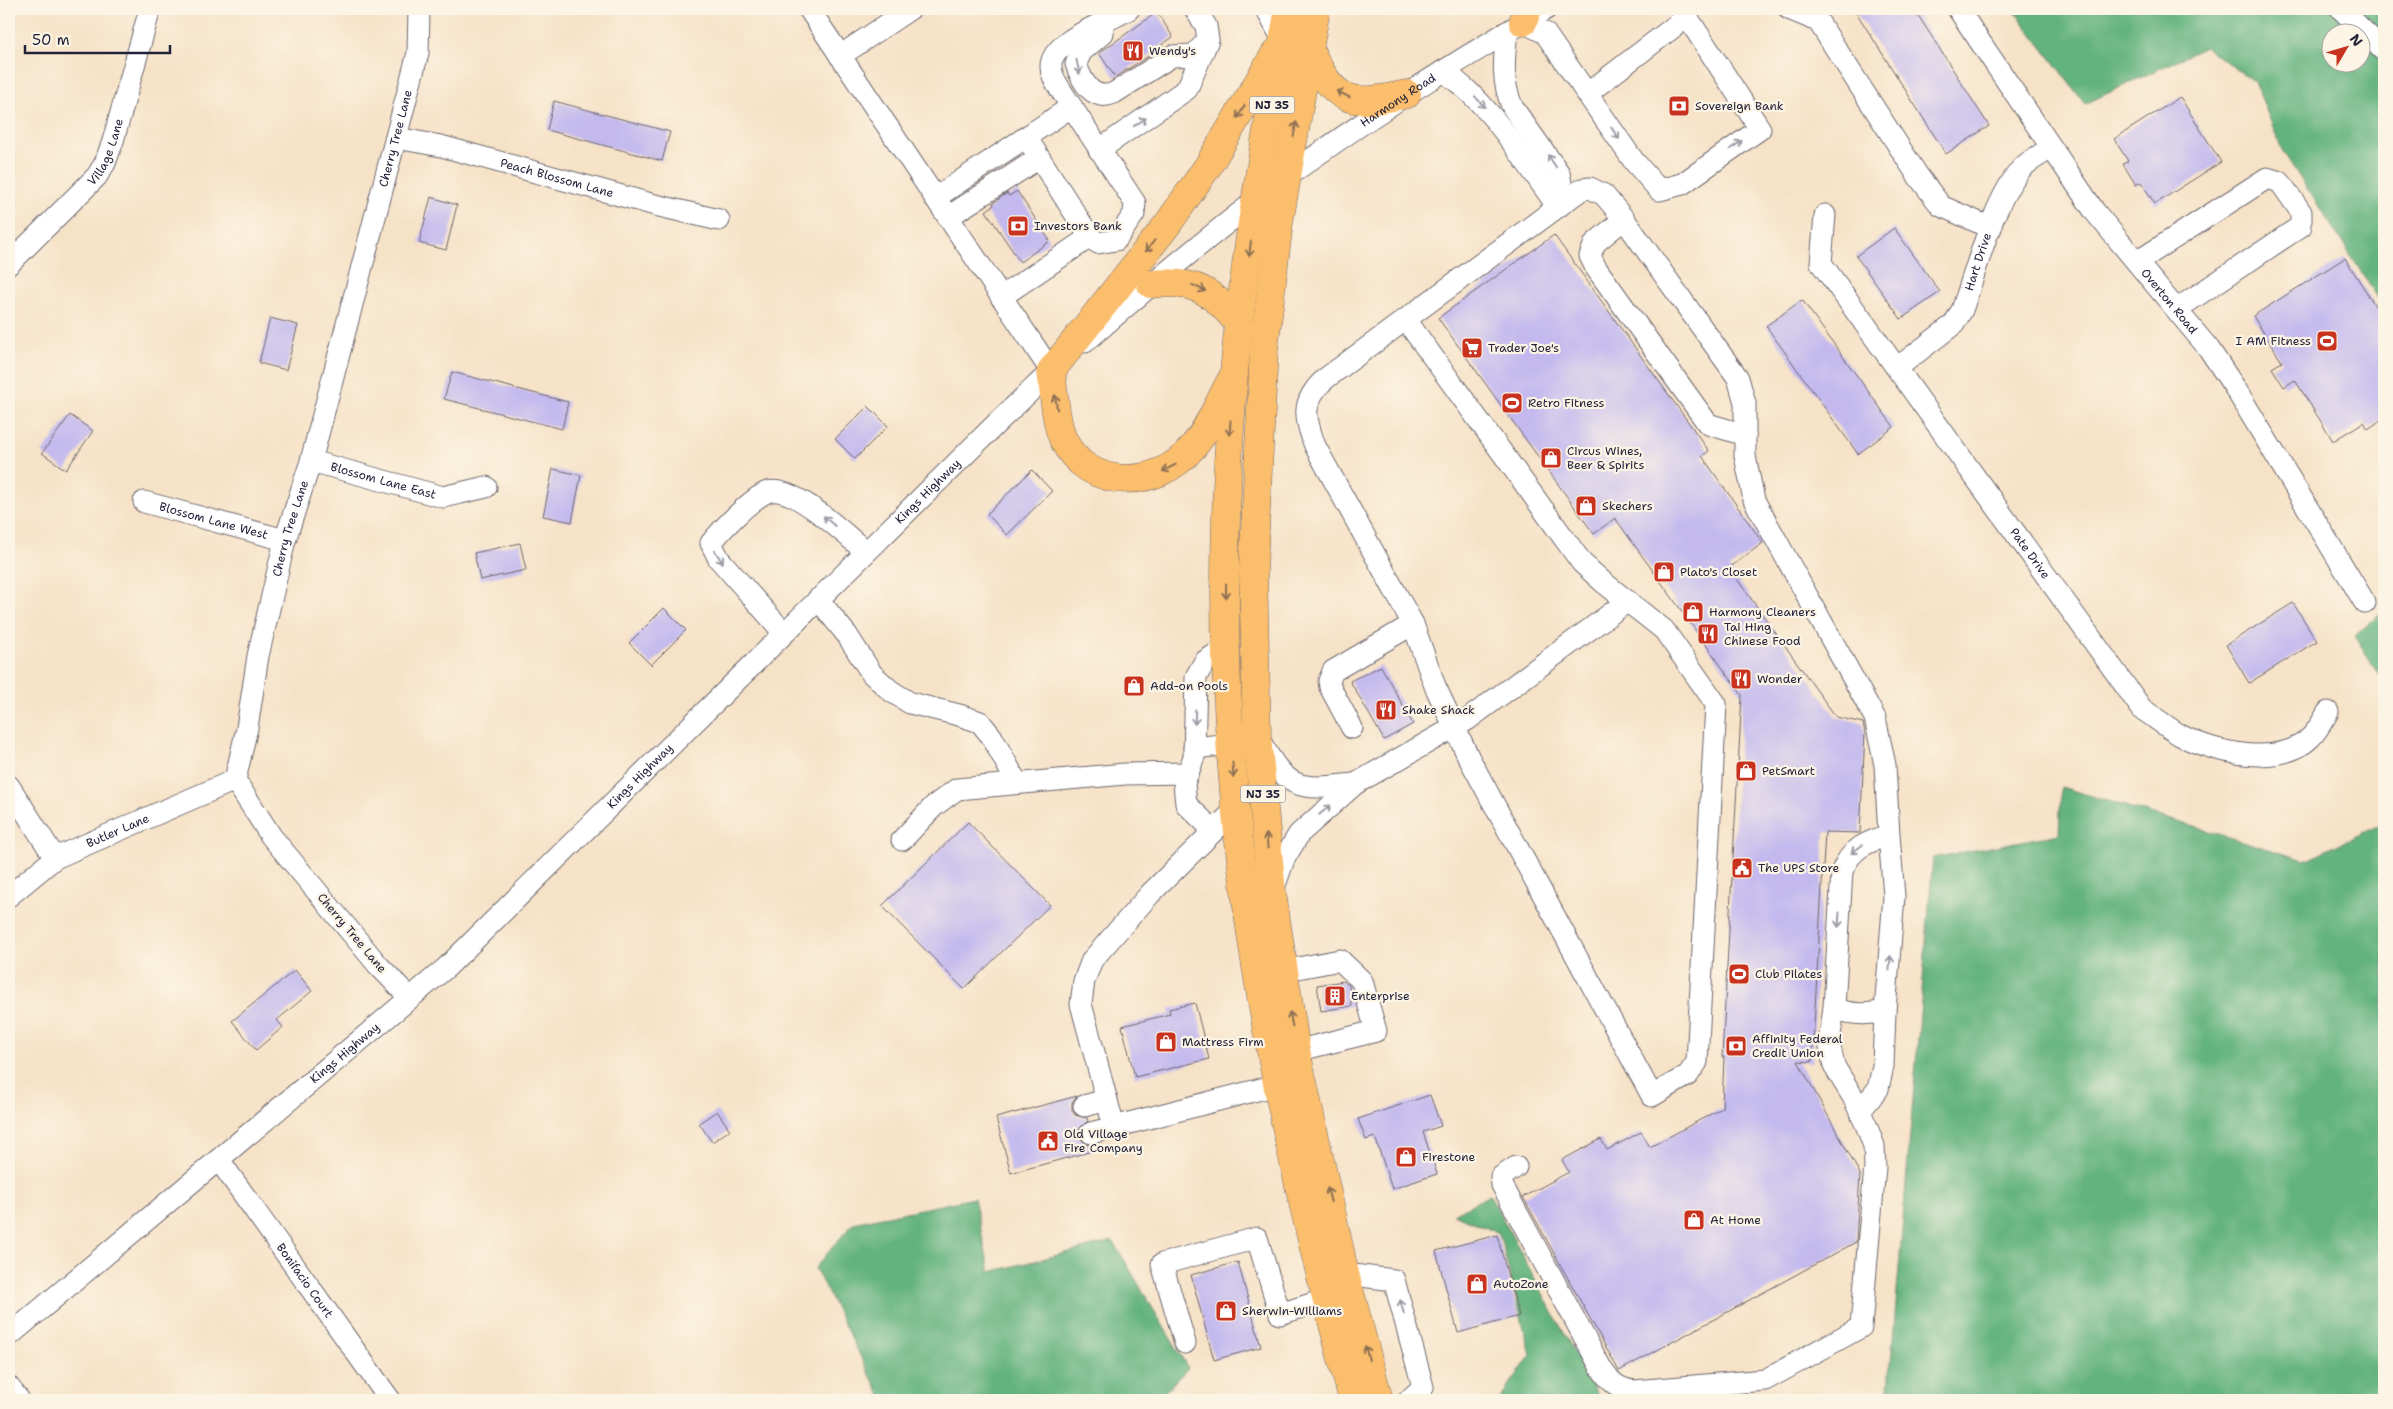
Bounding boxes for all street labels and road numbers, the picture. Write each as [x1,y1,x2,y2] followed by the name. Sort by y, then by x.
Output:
[1357,70,1439,131] street label: Harmony Road
[375,88,416,189] street label: Cherry Tree Lane
[1250,96,1294,114] road number: NJ 35
[84,117,127,189] street label: Village Lane
[498,155,616,201] street label: Peach Blossom Lane
[1961,230,1995,293] street label: Hart Drive
[2137,265,2201,338] street label: Overton Road
[892,455,964,527] street label: Kings Highway
[329,459,438,503] street label: Blossom Lane East
[269,478,312,578] street label: Cherry Tree Lane
[157,498,270,543] street label: Blossom Lane West
[2006,525,2054,582] street label: Pate Drive
[604,740,676,812] street label: Kings Highway
[1240,786,1286,802] road number: NJ 35
[84,810,152,851] street label: Butler Lane
[314,890,390,976] street label: Cherry Tree Lane
[307,1019,383,1087] street label: Kings Highway
[273,1240,337,1321] street label: Bonifacio Court

